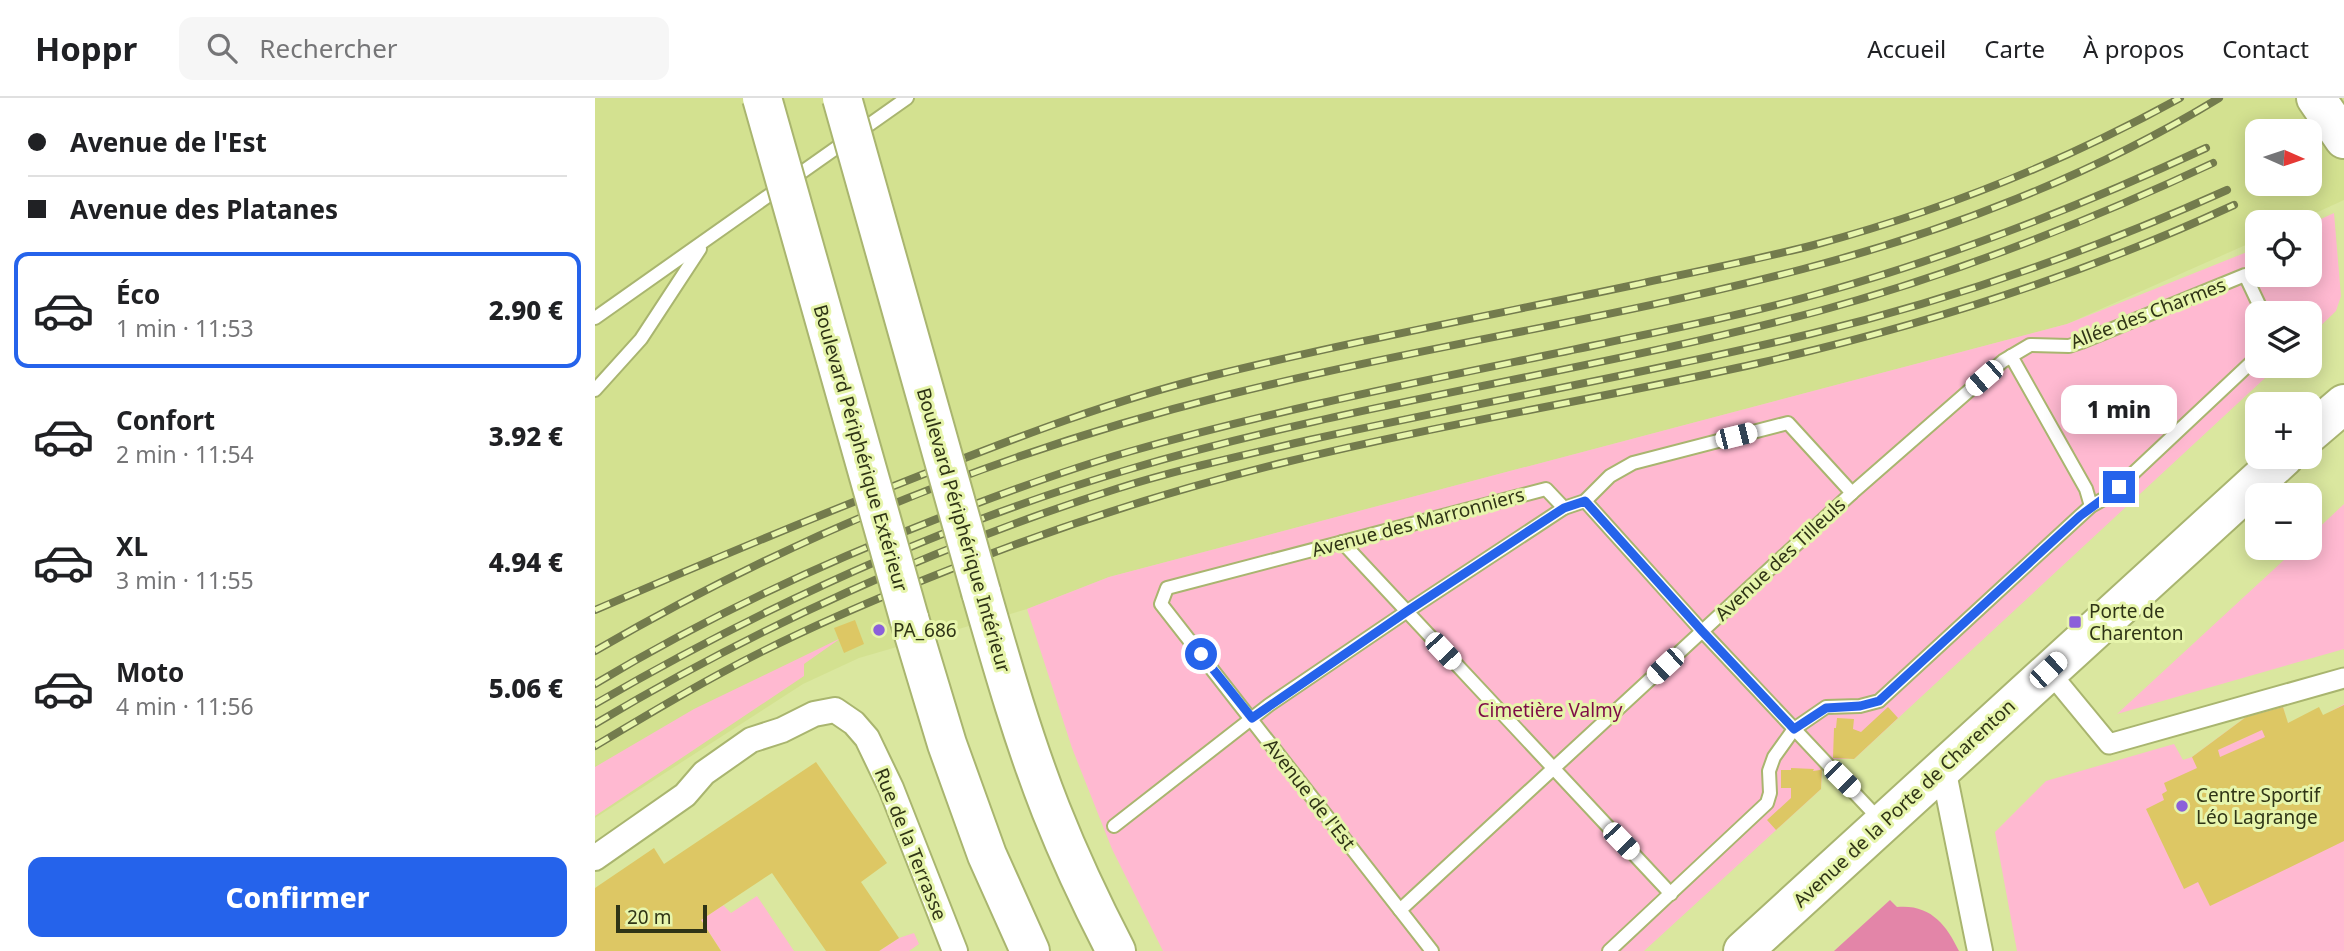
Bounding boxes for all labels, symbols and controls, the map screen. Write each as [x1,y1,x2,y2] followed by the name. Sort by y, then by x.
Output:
[179,17,669,80] search box
[35,26,137,71] text: Hoppr
[203,29,241,67] icon: search
[259,30,398,66] text: Rechercher
[1867,32,1946,65] text: Accueil
[1984,32,2045,65] text: Carte
[2083,32,2184,65] text: À propos
[2222,32,2309,65] text: Contact
[2245,119,2322,196] north arrow
[2245,119,2322,560] map controls
[70,124,267,160] text: Avenue de l'Est
[70,191,338,227] text: Avenue des Platanes
[2245,210,2322,287] button: locate
[2067,271,2229,355] street label: Allée des Charmes
[116,276,160,312] text: Éco
[32,279,95,342] icon: car
[489,292,563,328] text: 2.90 €
[808,301,915,595] street label: Boulevard Périphérique Extérieur
[2245,301,2322,378] button: layers
[116,312,254,344] text: 1 min · 11:53
[1962,356,2007,400] car
[911,385,1017,676] street label: Boulevard Périphérique Intérieur
[2061,386,2177,434] callout: 1 min
[2245,392,2322,469] button: +
[2087,393,2151,425] text: 1 min
[116,402,215,438] text: Confort
[32,405,95,468] icon: car
[489,418,563,454] text: 3.92 €
[1714,421,1759,451] car
[116,438,254,470] text: 2 min · 11:54
[2103,471,2135,503] route end
[1309,481,1527,563] street label: Avenue des Marronniers
[2245,483,2322,560] button: −
[1709,492,1851,626] street label: Avenue des Tilleuls
[116,528,148,564] text: XL
[32,531,95,594] icon: car
[489,544,563,580] text: 4.94 €
[116,564,254,596] text: 3 min · 11:55
[2089,598,2183,646] place label: Porte de Charenton
[2067,614,2083,630] marker: Porte de Charenton
[893,617,957,643] place label: PA_686
[871,622,887,638] marker: PA_686
[1421,628,1466,674] car
[1185,638,1217,670] route start
[1643,644,1688,688] car
[2026,648,2071,692] car
[116,654,184,690] text: Moto
[32,657,95,720] icon: car
[489,670,563,706] text: 5.06 €
[116,690,254,722] text: 4 min · 11:56
[1787,693,2021,913] street label: Avenue de la Porte de Charenton
[1477,697,1623,723] park label: Cimetière Valmy
[1258,733,1362,855] street label: Avenue de l'Est
[1820,757,1865,801] car
[869,764,953,924] street label: Rue de la Terrasse
[2196,782,2322,830] place label: Centre Sportif Léo Lagrange
[2174,798,2190,814] marker: Centre Sportif Léo Lagrange
[1599,819,1644,863] car
[28,857,567,937] button: Confirmer
[616,902,707,934] scale bar
[627,904,671,930] text: 20 m

